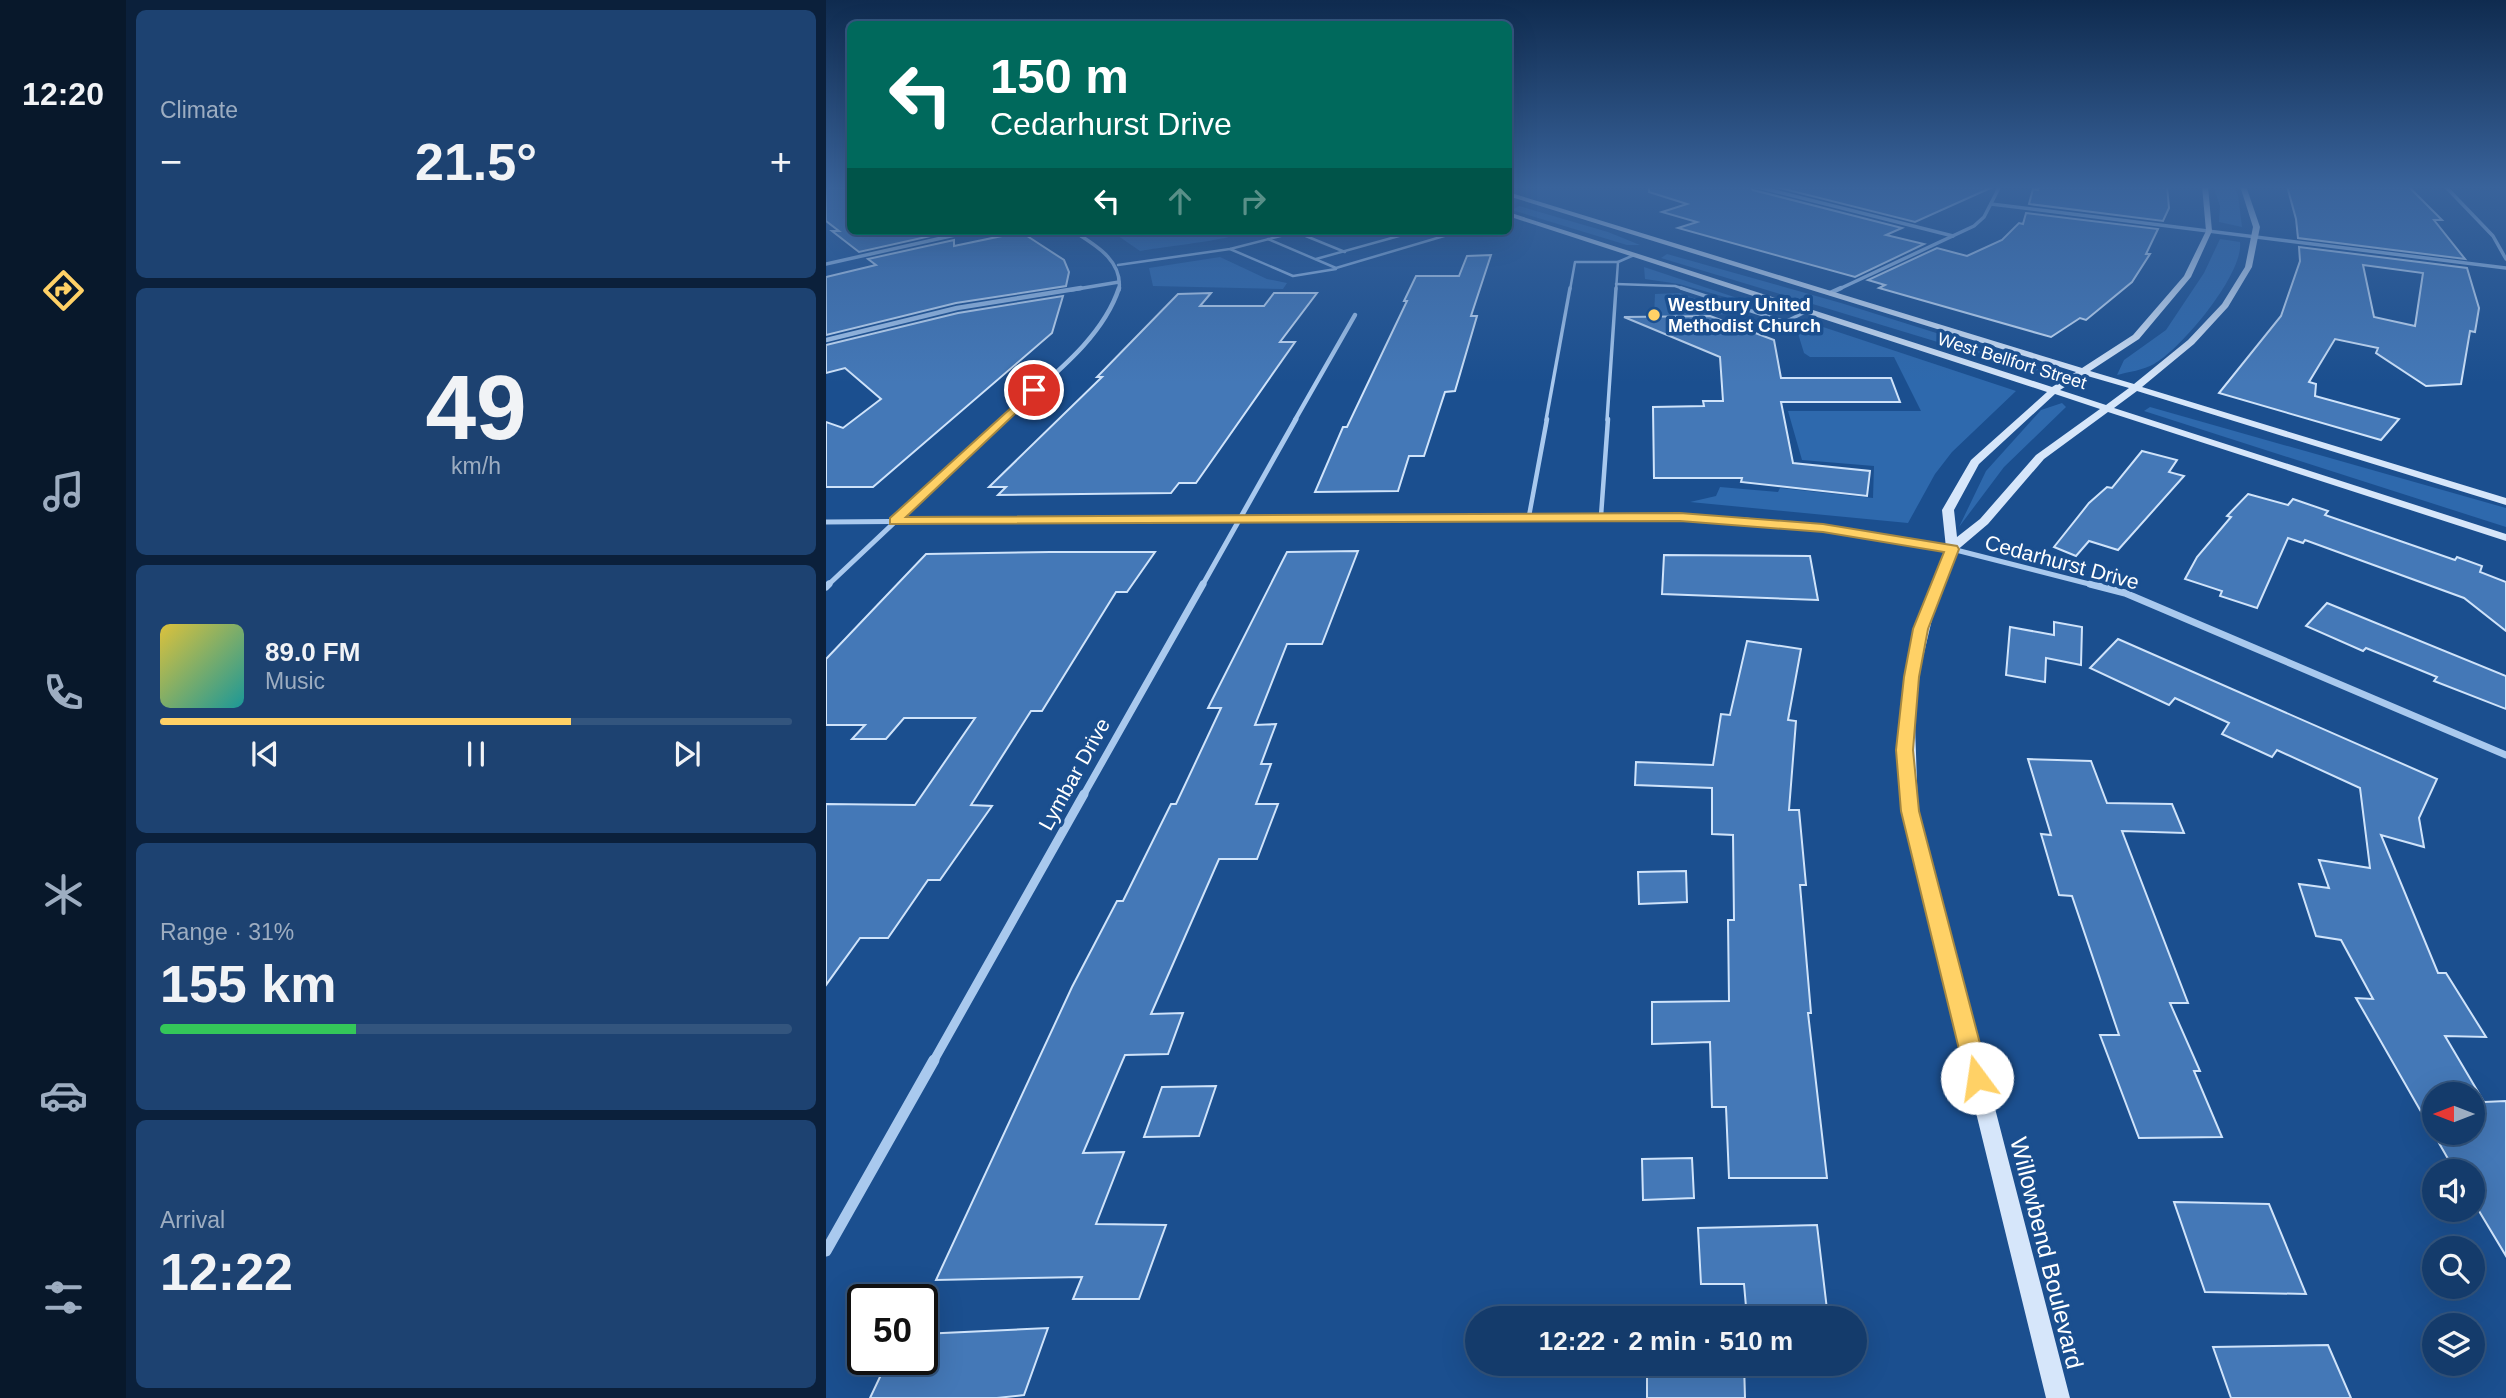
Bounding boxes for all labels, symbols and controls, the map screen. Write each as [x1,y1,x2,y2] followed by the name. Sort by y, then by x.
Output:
[875,49,966,140] icon: left
[990,49,1129,103] text: 150 m
[22,76,104,112] text: 12:20
[160,97,238,123] text: Climate
[990,106,1232,142] text: Cedarhurst Drive
[415,133,537,191] text: 21.5°
[160,141,182,183] text: −
[770,141,792,183] text: +
[1088,182,1126,220] icon: left
[1161,182,1199,220] icon: ahead
[1234,182,1272,220] icon: right
[39,266,88,315] icon: directions
[1668,295,1821,336] place label: Westbury United Methodist Church
[1646,307,1662,323] marker: Westbury United Methodist Church
[1935,329,2089,393] street label: West Bellfort Street
[425,357,527,458] text: 49
[1004,360,1064,420] pin
[1015,371,1053,409] icon: arrive
[451,453,501,479] text: km/h
[39,467,88,516] icon: music
[1982,530,2142,594] street label: Cedarhurst Drive
[265,637,360,667] text: 89.0 FM
[39,668,88,717] icon: phone
[265,668,325,694] text: Music
[1034,714,1114,834] street label: Lymbar Drive
[246,735,284,773] icon: previous
[457,735,495,773] icon: pause
[668,735,706,773] icon: next
[39,870,88,919] icon: climate
[160,919,294,945] text: Range · 31%
[160,955,336,1013] text: 155 km
[1940,1041,2014,1115] position arrow
[39,1071,88,1120] icon: car
[2422,1082,2485,1144] north arrow
[2422,1082,2485,1376] map controls
[2005,1135,2089,1371] street label: Willowbend Boulevard
[2422,1159,2485,1222] button: sound
[160,1207,225,1233] text: Arrival
[2422,1236,2485,1299] button: search
[160,1243,293,1301] text: 12:22
[39,1273,88,1322] icon: filters
[847,1284,938,1375] speed limit sign: 50
[2422,1313,2485,1376] button: layers
[1539,1326,1793,1356] text: 12:22 · 2 min · 510 m

